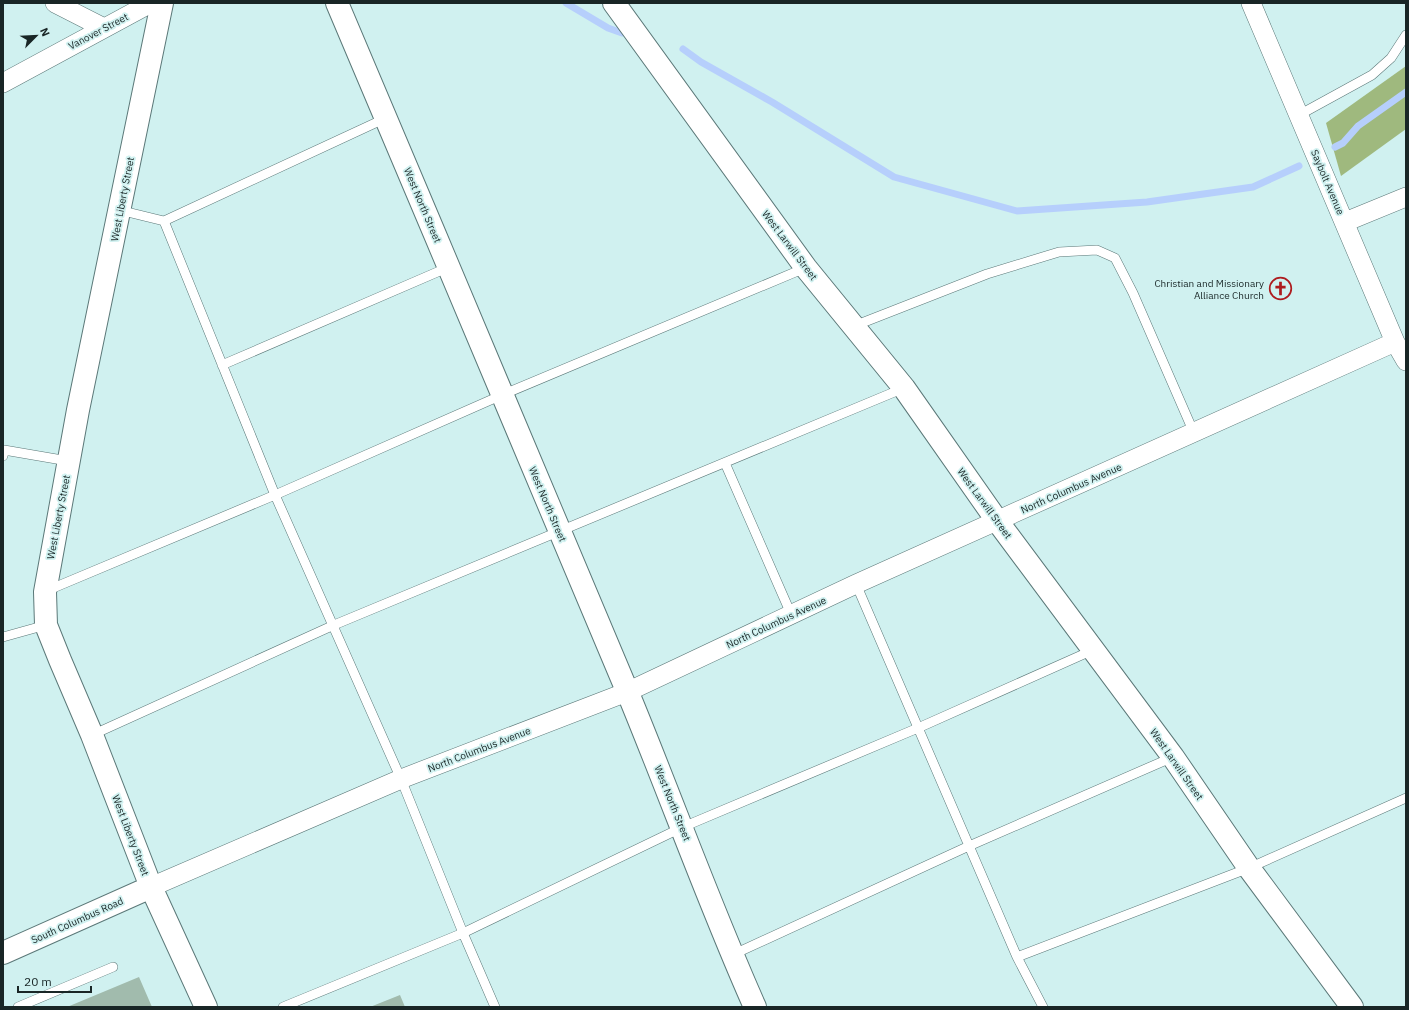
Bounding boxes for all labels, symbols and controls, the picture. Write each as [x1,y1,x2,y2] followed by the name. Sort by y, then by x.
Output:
[66,10,131,53] street label: Vanover Street
[16,16,56,56] north arrow
[37,25,53,38] text: N
[1308,148,1347,217] street label: Saybolt Avenue
[108,155,137,242] street label: West Liberty Street
[401,166,444,245] street label: West North Street
[759,208,820,283] street label: West Larwill Street
[1267,276,1293,302] church icon: Christian and Missionary Alliance Church
[1154,277,1264,302] place label: Christian and Missionary Alliance Church
[1019,460,1124,517] street label: North Columbus Avenue
[526,465,569,544] street label: West North Street
[955,465,1015,542] street label: West Larwill Street
[44,473,73,560] street label: West Liberty Street
[724,593,829,651] street label: North Columbus Avenue
[426,724,533,775] street label: North Columbus Avenue
[1147,726,1206,803] street label: West Larwill Street
[651,764,694,843] street label: West North Street
[109,793,152,878] street label: West Liberty Street
[29,894,125,947] street label: South Columbus Road
[18,968,91,994] scale bar
[24,974,52,989] text: 20 m

